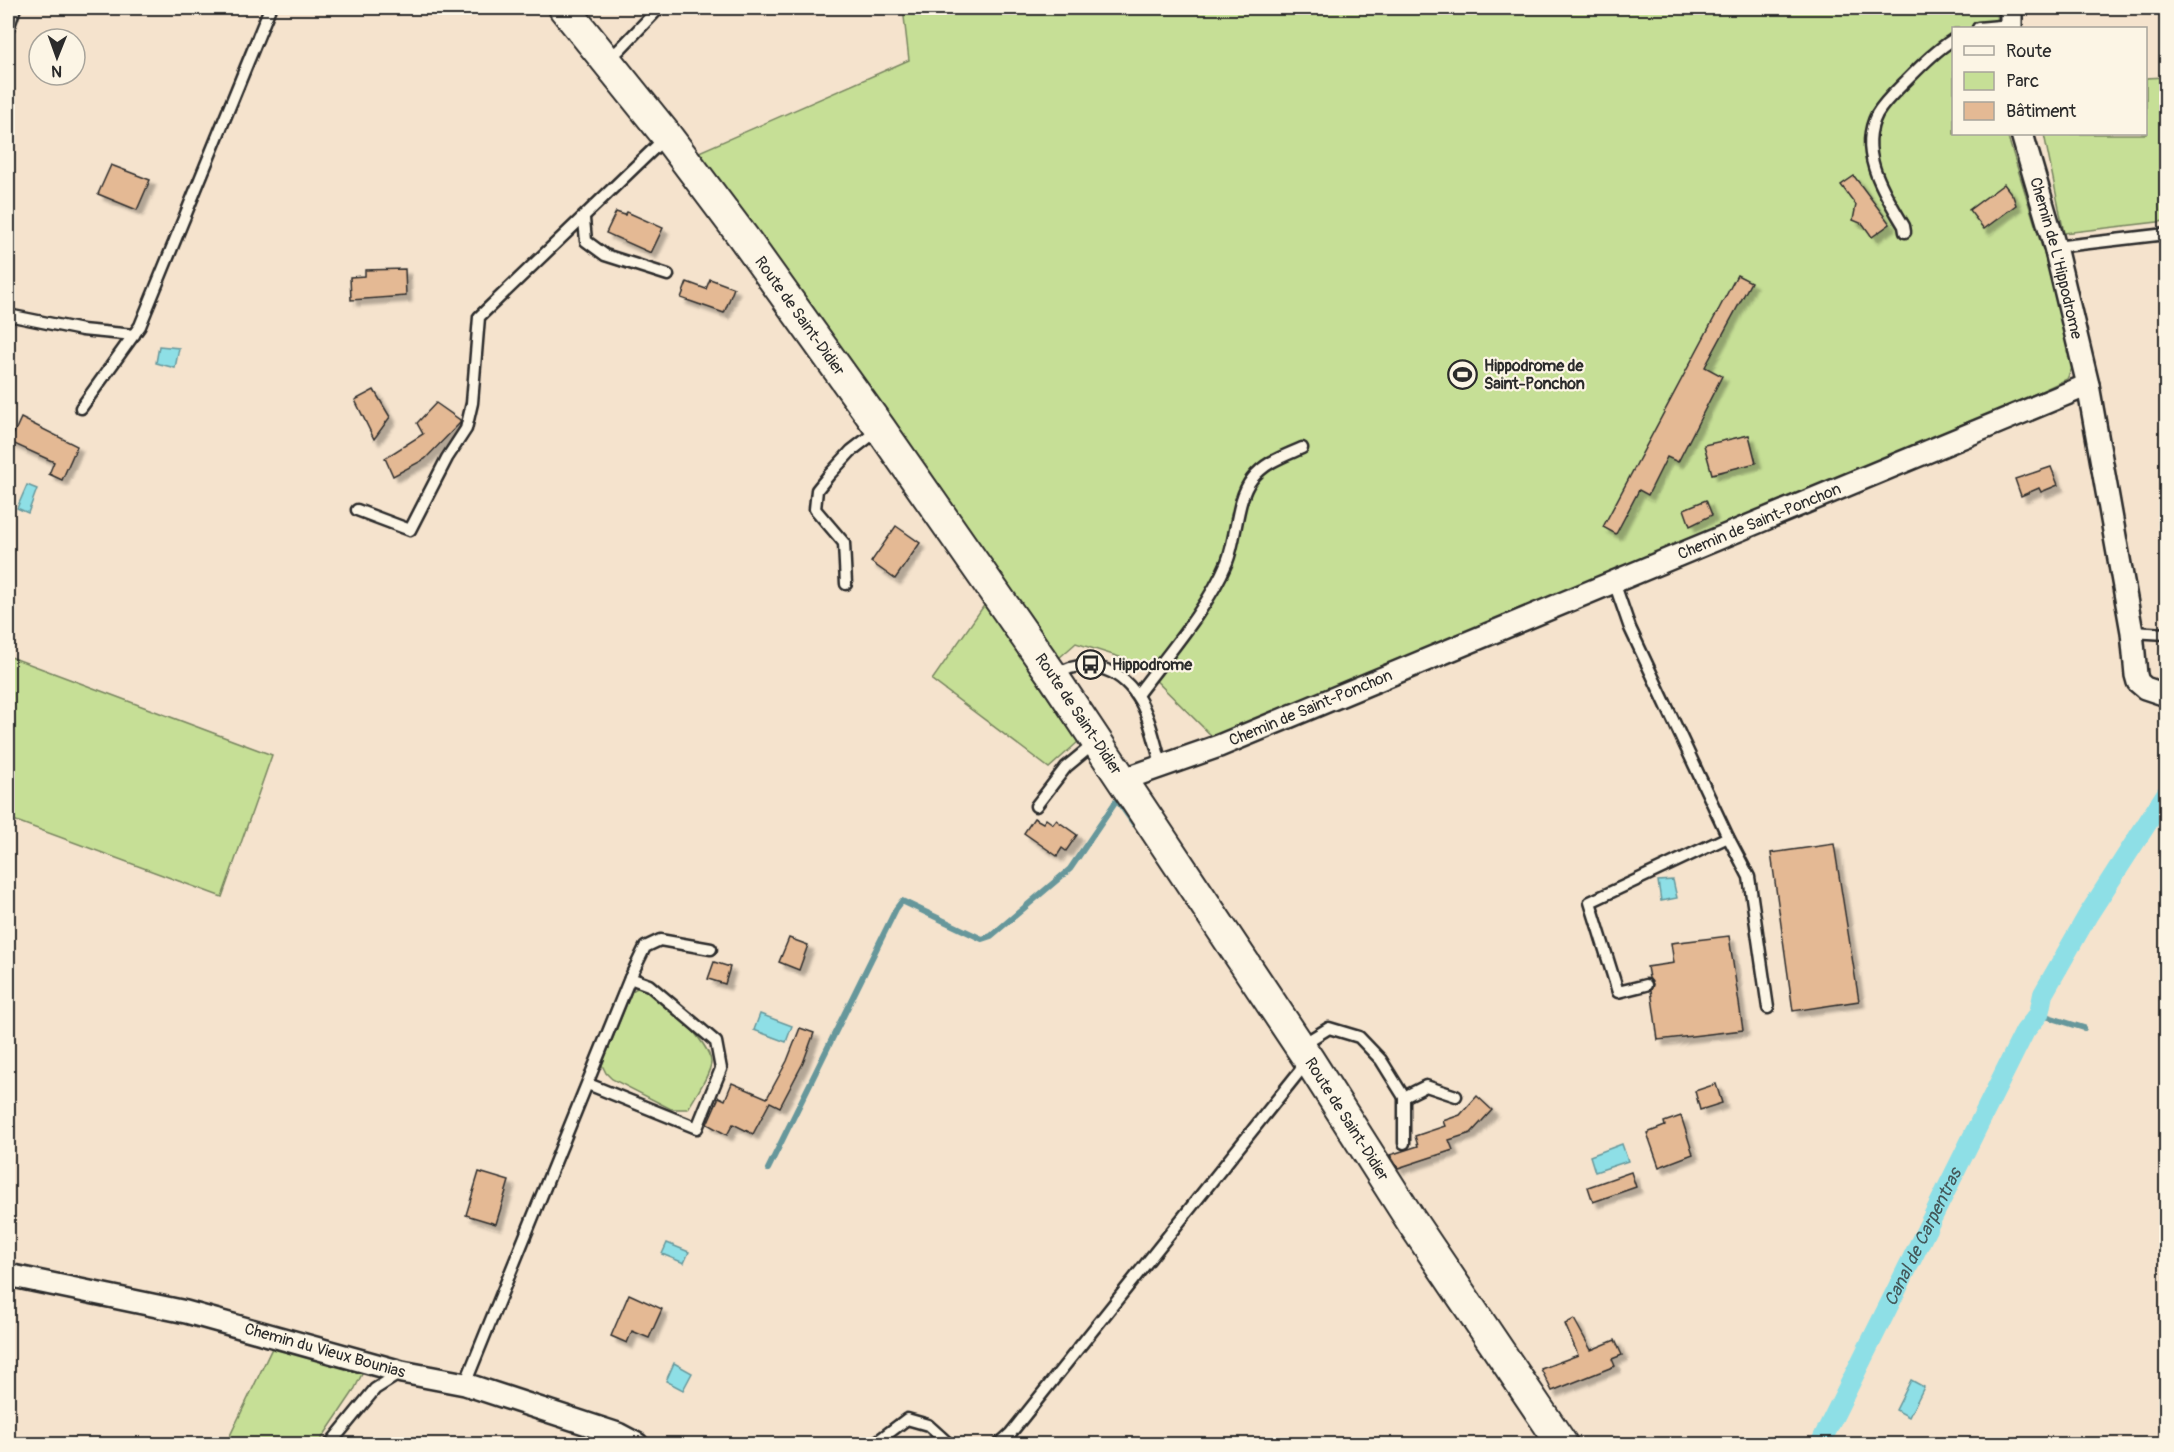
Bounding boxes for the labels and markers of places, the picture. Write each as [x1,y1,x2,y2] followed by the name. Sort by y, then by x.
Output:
[1484,356,1585,394] place label: Hippodrome de Saint-Ponchon
[1447,359,1479,391] sports icon: Hippodrome de Saint-Ponchon
[1075,649,1107,681] bus stop icon: Hippodrome
[1112,655,1193,675] place label: Hippodrome

